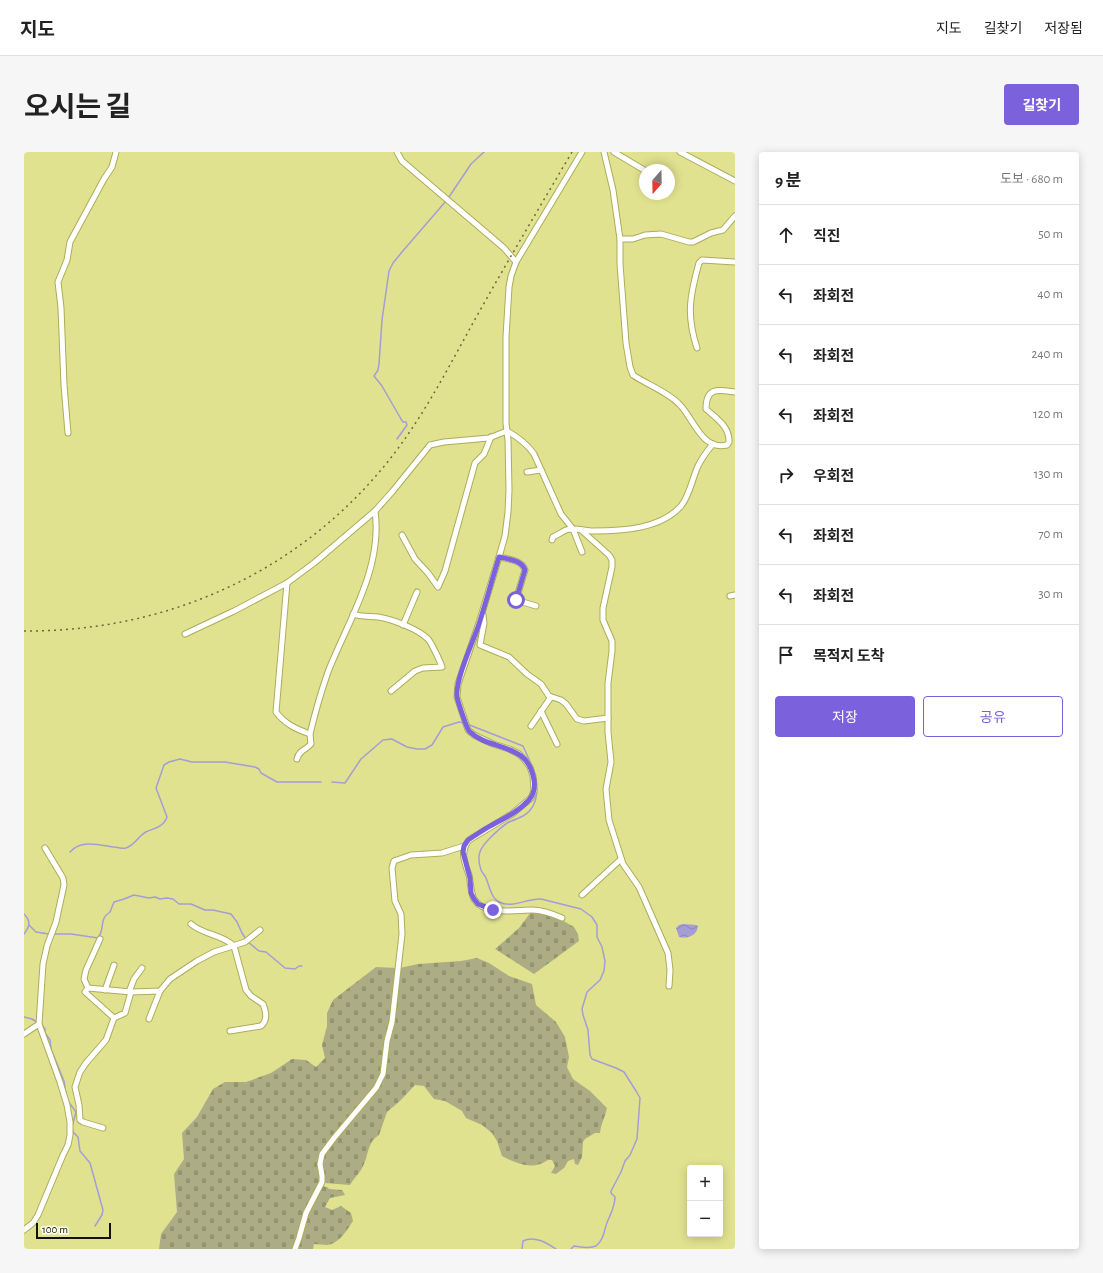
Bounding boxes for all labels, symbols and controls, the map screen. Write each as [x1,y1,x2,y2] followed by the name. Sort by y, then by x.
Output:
[20,21,55,40] text: 지도
[936,22,962,36] text: 지도
[984,22,1022,36] text: 길찾기
[1044,22,1083,36] text: 저장됨
[1004,84,1079,125] button: 길찾기
[24,94,131,122] text: 오시는 길
[639,164,675,200] north arrow
[775,172,801,189] text: 9 분
[1000,173,1063,186] text: 도보 · 680 m
[775,224,797,246] icon: ahead
[1038,228,1063,241] text: 50 m
[813,229,841,244] text: 직진
[775,284,797,306] icon: left
[1037,288,1063,301] text: 40 m
[813,289,854,304] text: 좌회전
[775,344,797,366] icon: left
[1031,348,1063,361] text: 240 m
[813,349,854,364] text: 좌회전
[775,404,797,426] icon: left
[1033,408,1063,421] text: 120 m
[813,409,854,424] text: 좌회전
[775,464,797,486] icon: right
[1034,468,1063,481] text: 130 m
[813,469,854,484] text: 우회전
[775,524,797,546] icon: left
[1038,528,1063,541] text: 70 m
[813,529,854,544] text: 좌회전
[775,584,797,606] icon: left
[1038,588,1063,601] text: 30 m
[813,589,854,604] text: 좌회전
[507,591,525,609] route start
[775,644,797,666] icon: arrive
[813,649,884,664] text: 목적지 도착
[775,696,915,737] button: 저장
[923,696,1063,737] button: 공유
[484,901,502,919] route end
[687,1165,723,1237] map controls
[687,1165,723,1201] button: +
[687,1201,723,1237] button: −
[36,1221,111,1240] scale bar
[42,1224,68,1235] text: 100 m

